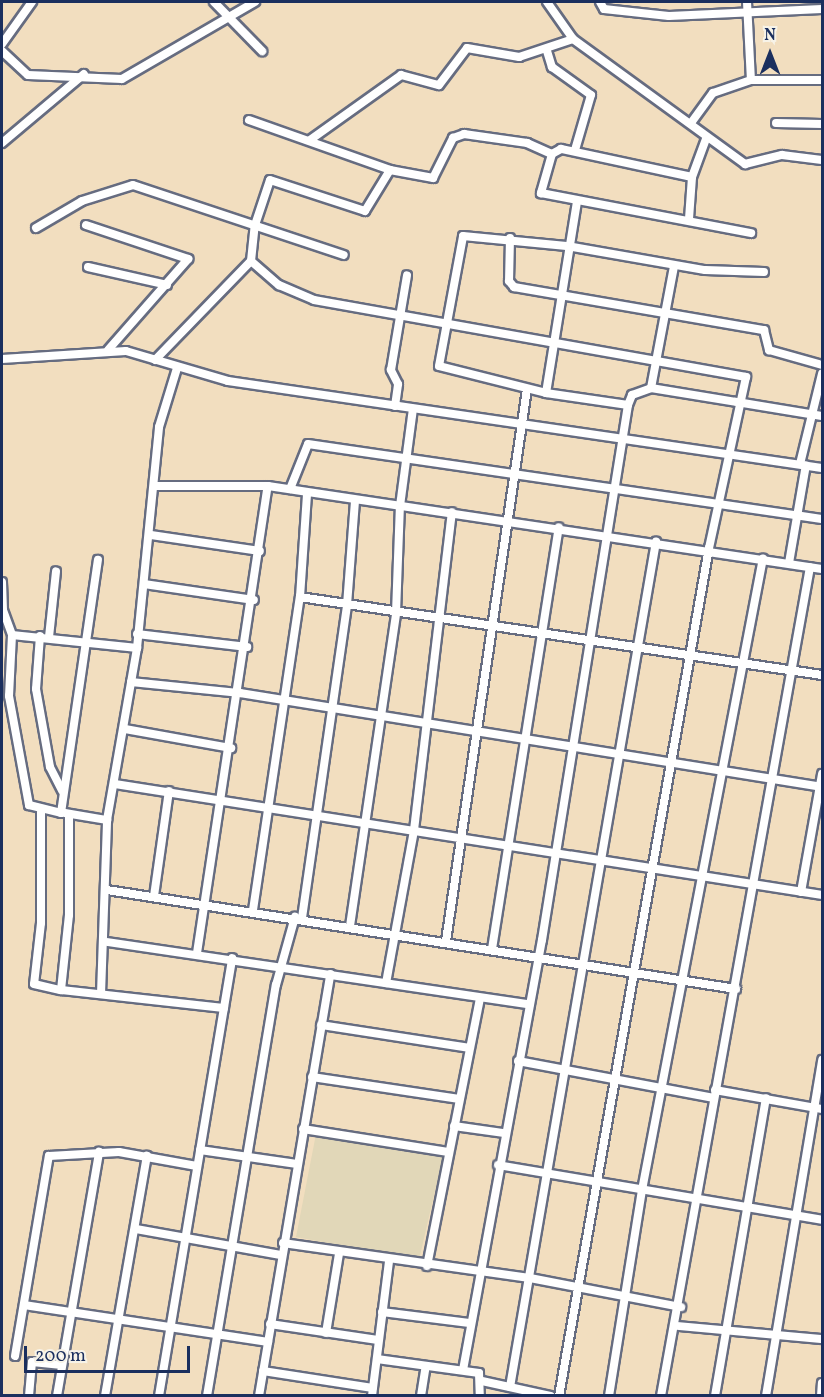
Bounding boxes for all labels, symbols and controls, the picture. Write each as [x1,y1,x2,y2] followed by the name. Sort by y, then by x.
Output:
[740,24,800,84] north arrow
[764,25,776,47] text: N
[27,1334,194,1372] scale bar
[35,1344,86,1369] text: 200 m

